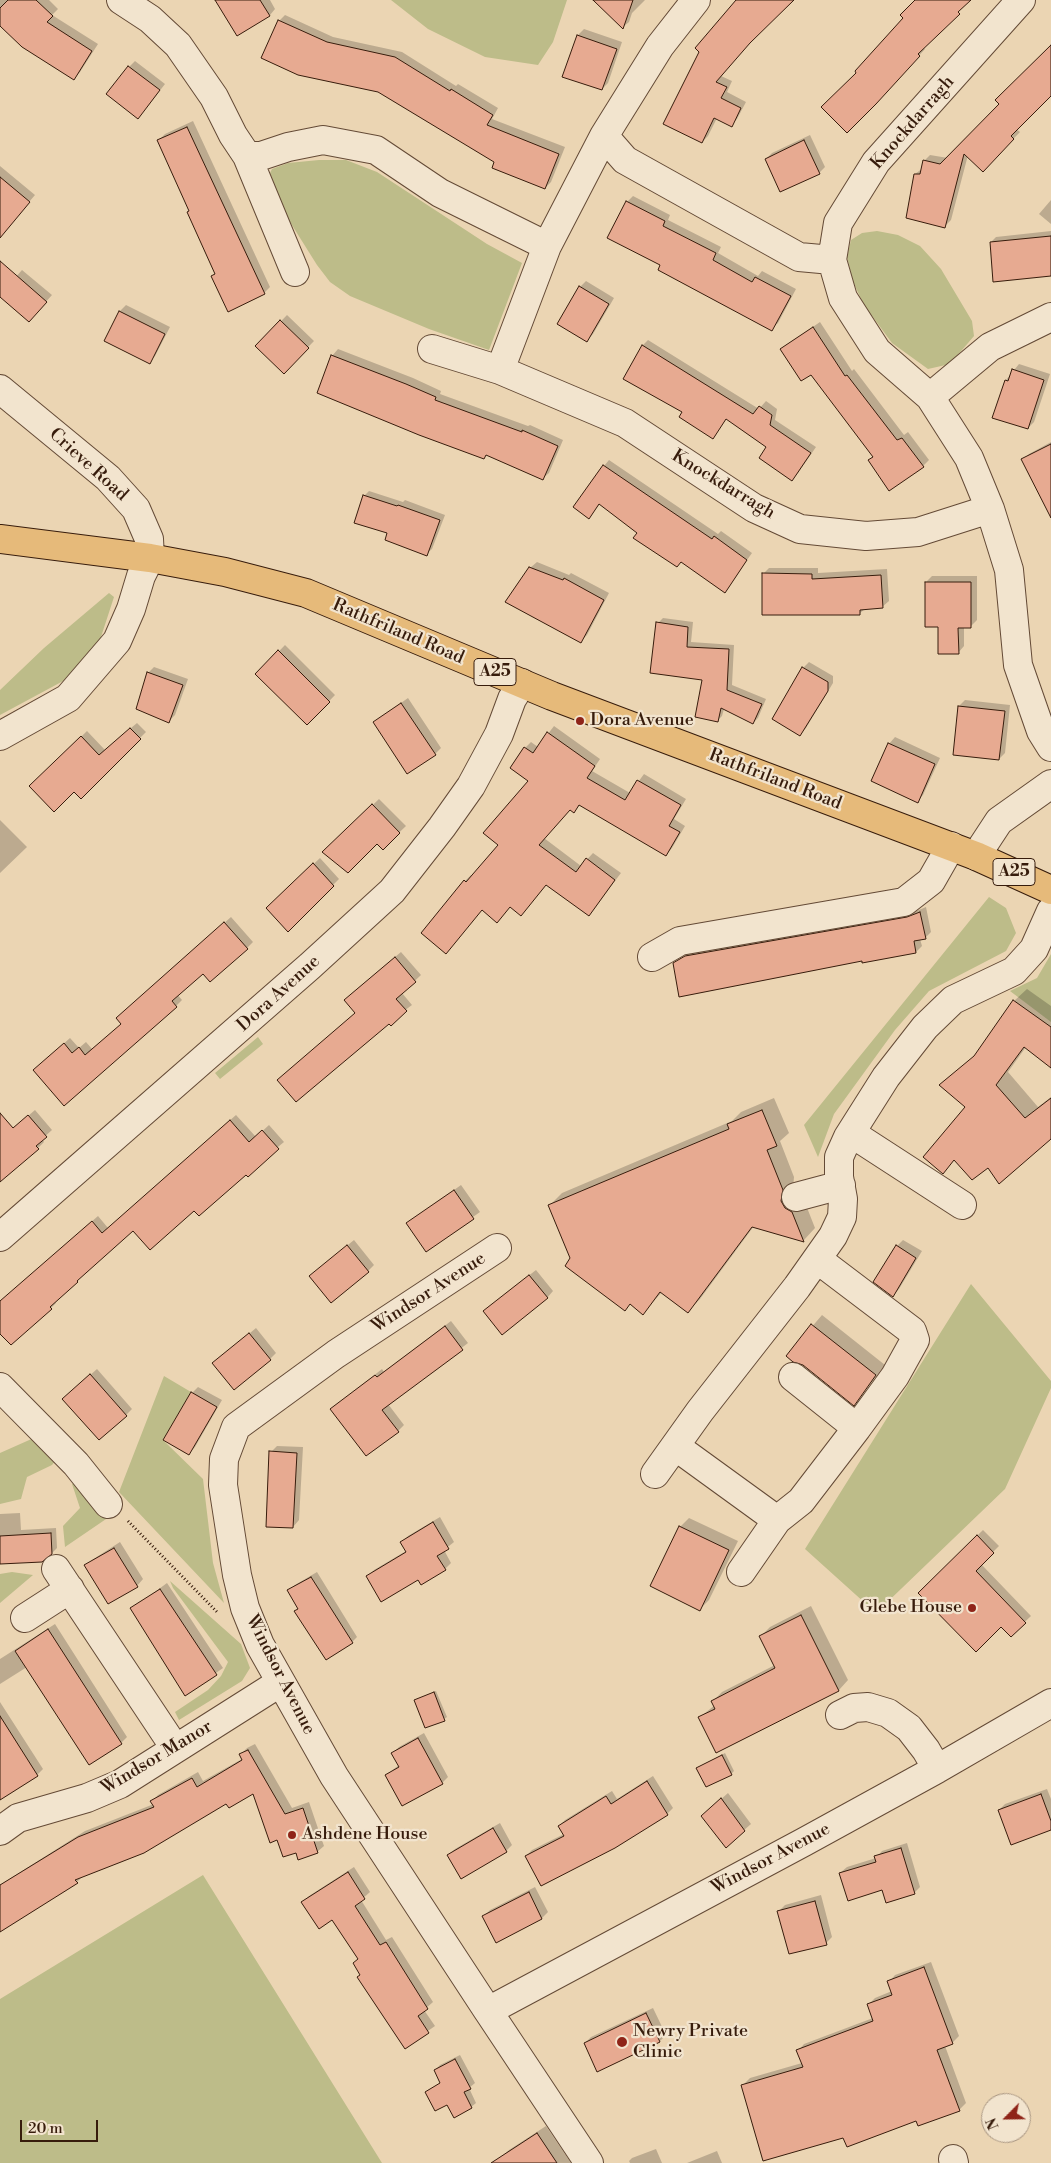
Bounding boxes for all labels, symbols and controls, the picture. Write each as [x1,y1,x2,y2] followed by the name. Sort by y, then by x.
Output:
[867,72,959,174] street label: Knockdarragh
[44,424,132,506] street label: Crieve Road
[667,446,779,524] street label: Knockdarragh
[329,595,467,669] street label: Rathfriland Road
[474,659,516,686] road number: A25
[590,710,694,732] place label: Dora Avenue
[574,715,586,727] marker: Dora Avenue
[705,745,845,815] street label: Rathfriland Road
[993,859,1035,886] road number: A25
[233,951,325,1037] street label: Dora Avenue
[368,1248,490,1338] street label: Windsor Avenue
[859,1597,962,1619] place label: Glebe House
[966,1602,978,1614] marker: Glebe House
[241,1612,319,1738] street label: Windsor Avenue
[98,1716,216,1800] street label: Windsor Manor
[708,1819,834,1899] street label: Windsor Avenue
[302,1824,428,1846] place label: Ashdene House
[286,1829,298,1841] marker: Ashdene House
[633,2021,748,2064] place label: Newry Private Clinic
[615,2035,629,2049] marker: Newry Private Clinic
[981,2093,1031,2143] north arrow
[22,2110,100,2142] scale bar
[983,2115,1004,2132] text: N
[28,2119,63,2138] text: 20 m

